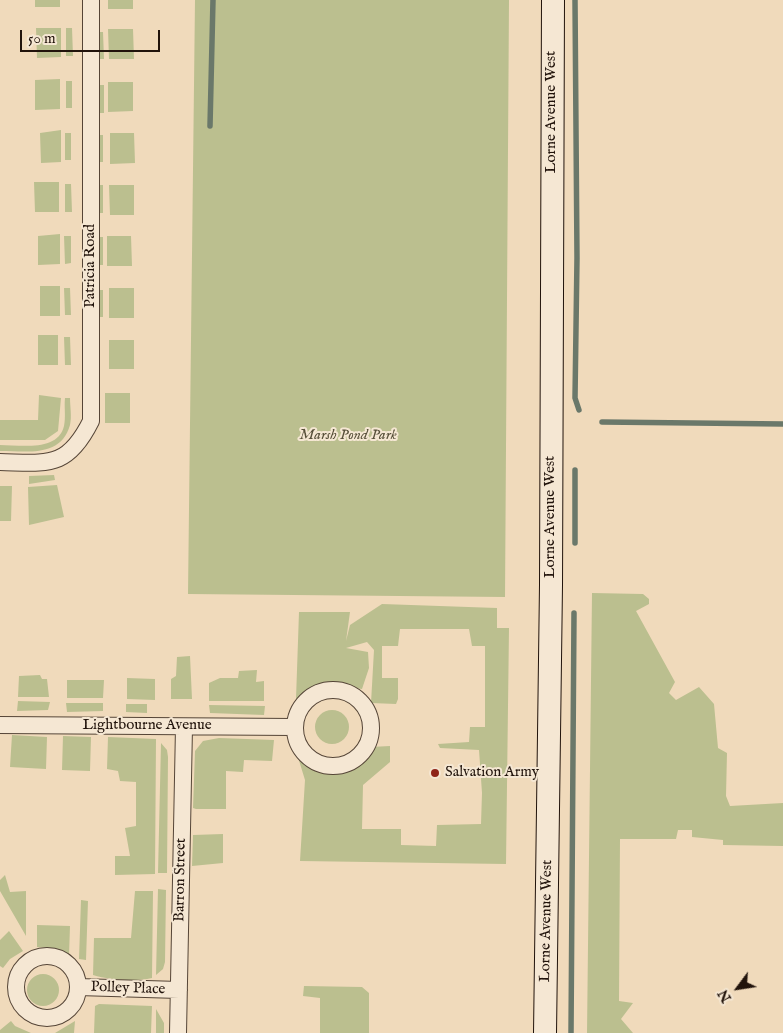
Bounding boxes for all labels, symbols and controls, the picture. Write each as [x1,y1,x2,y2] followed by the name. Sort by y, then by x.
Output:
[22,20,162,52] scale bar
[28,29,56,48] text: 50 m
[543,51,561,173] street label: Lorne Avenue West
[82,224,100,308] street label: Patricia Road
[299,427,397,445] park label: Marsh Pond Park
[542,456,560,578] street label: Lorne Avenue West
[82,717,212,735] street label: Lightbourne Avenue
[445,764,539,782] place label: Salvation Army
[429,767,441,779] marker: Salvation Army
[171,838,191,922] street label: Barron Street
[537,860,557,982] street label: Lorne Avenue West
[713,963,763,1013] north arrow
[90,979,166,999] street label: Polley Place
[714,986,736,1006] text: N

